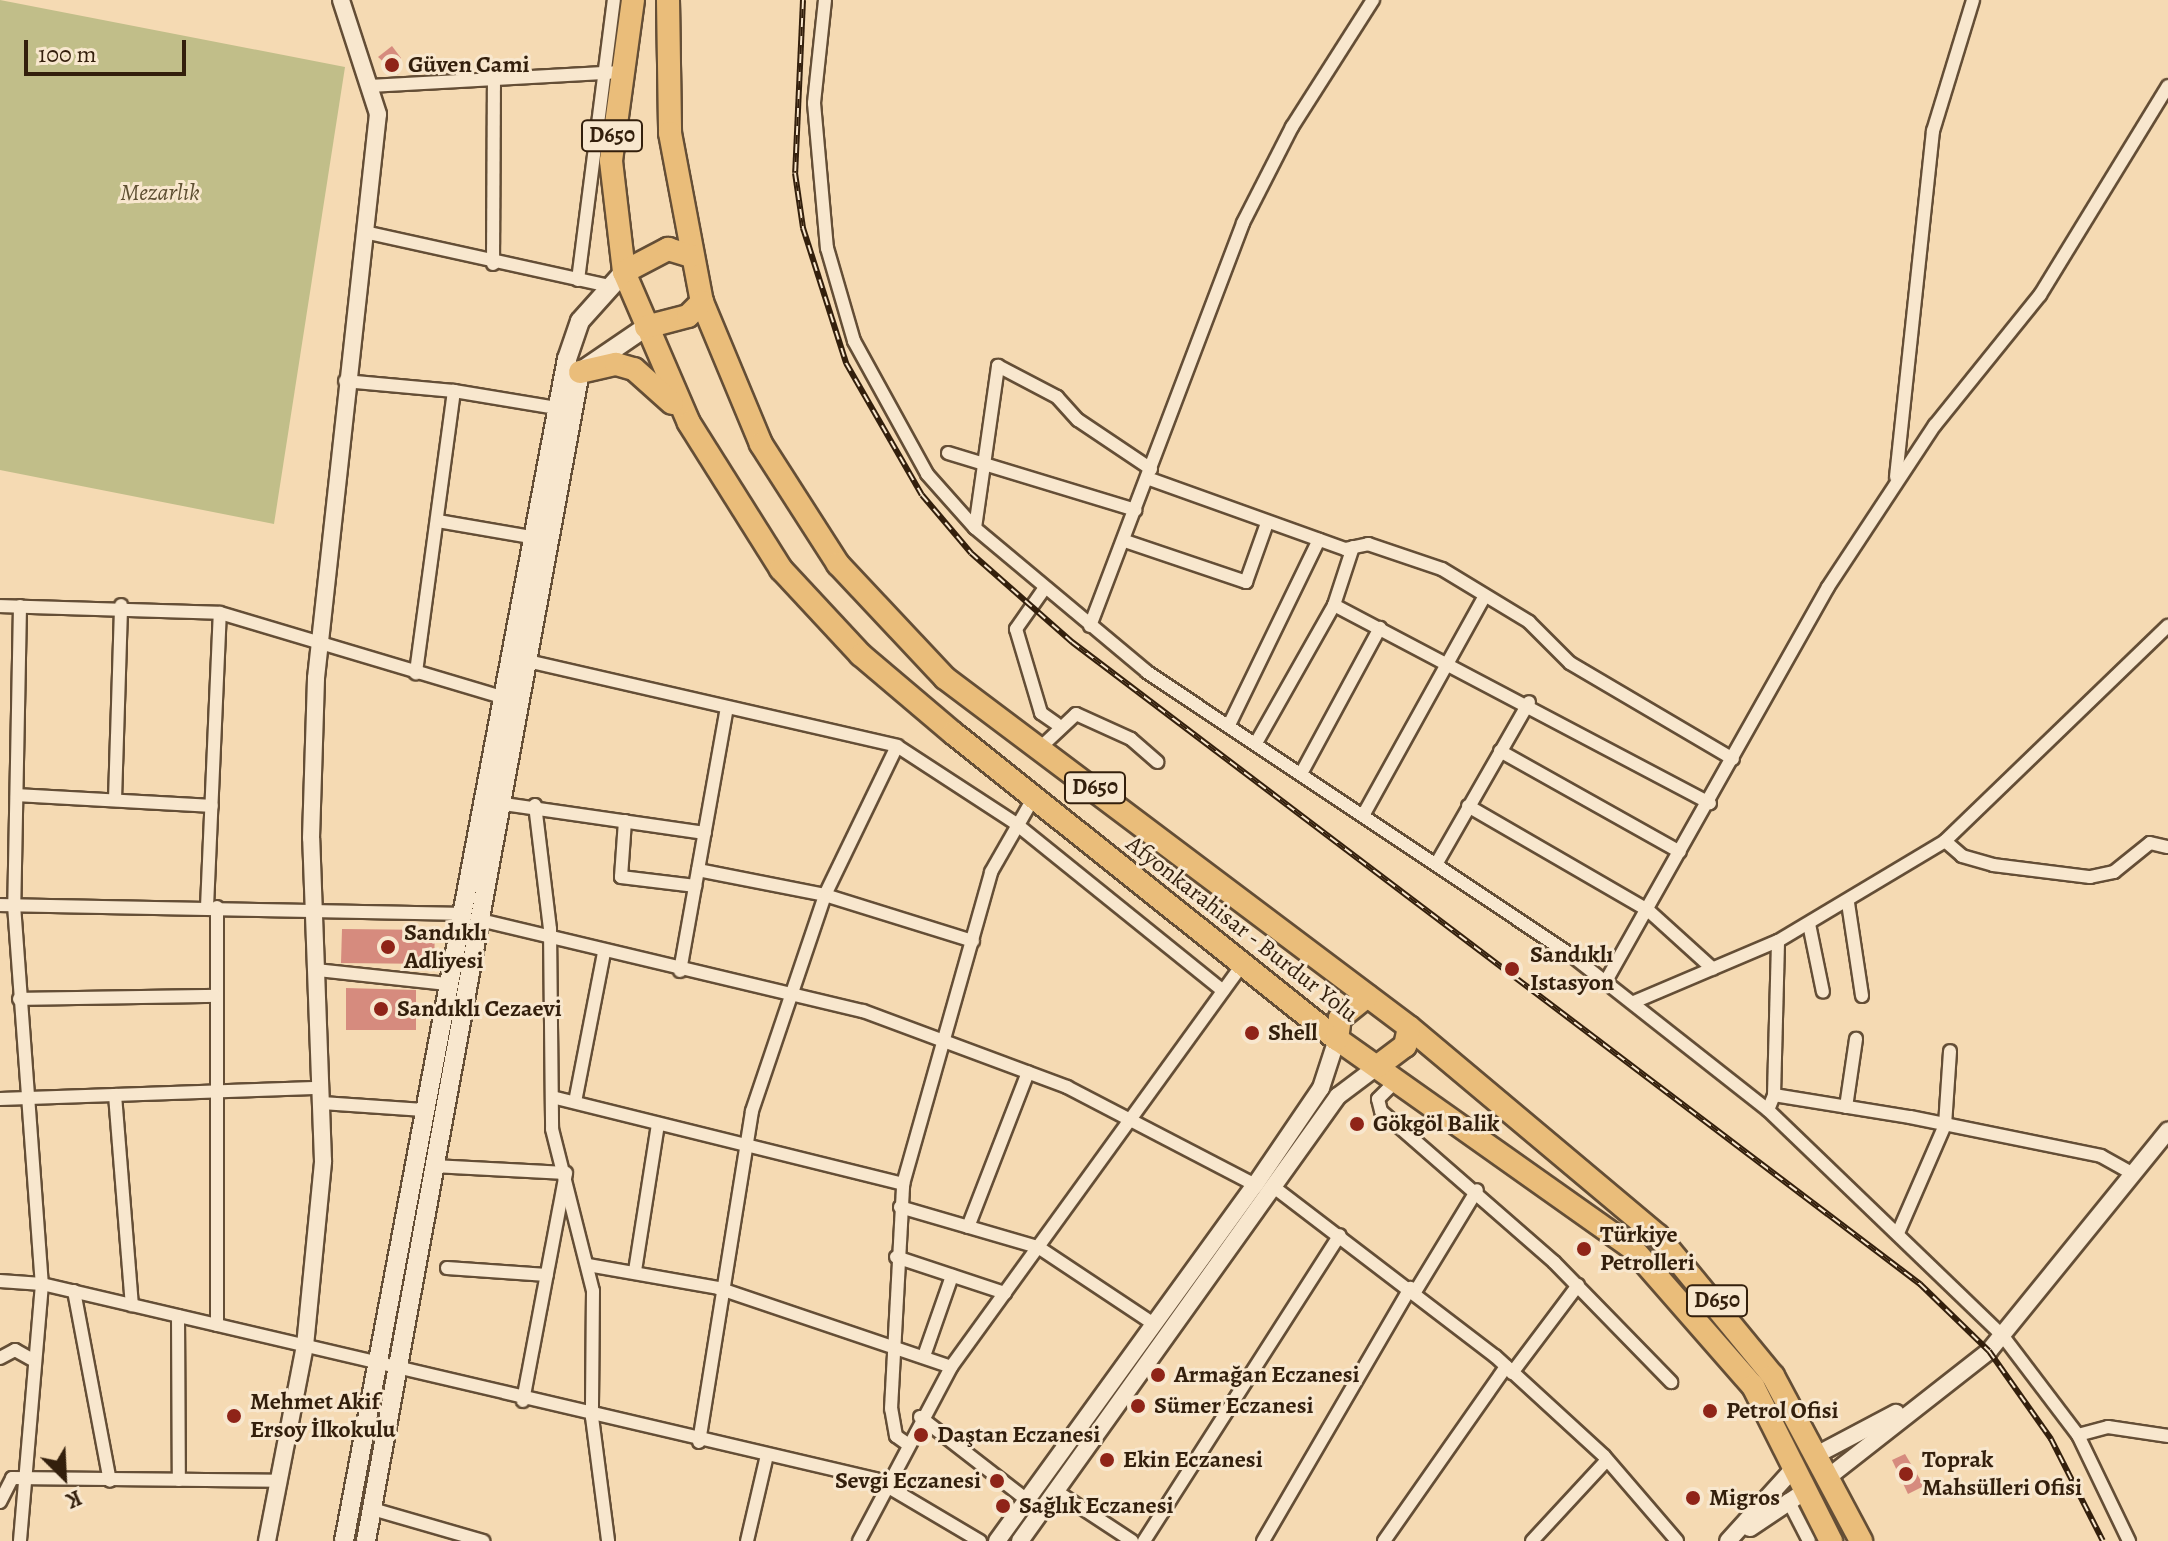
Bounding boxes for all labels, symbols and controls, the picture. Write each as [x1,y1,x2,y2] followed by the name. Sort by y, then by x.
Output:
[28,24,190,74] scale bar
[38,38,97,70] text: 100 m
[408,51,530,79] place label: Güven Cami
[383,56,401,74] marker: Güven Cami
[580,118,644,154] road number: D650
[120,179,200,207] park label: Mezarlık
[1063,770,1127,806] road number: D650
[1120,829,1364,1029] street label: Afyonkarahisar - Burdur Yolu
[404,919,487,975] place label: Sandıklı Adliyesi
[379,938,397,956] marker: Sandıklı Adliyesi
[1530,941,1614,997] place label: Sandıklı Istasyon
[1501,958,1523,980] marker: Sandıklı Istasyon
[397,995,562,1023] place label: Sandıklı Cezaevi
[372,1000,390,1018] marker: Sandıklı Cezaevi
[1268,1019,1317,1047] place label: Shell
[1243,1024,1261,1042] marker: Shell
[1373,1110,1499,1138] place label: Gökgöl Balik
[1348,1115,1366,1133] marker: Gökgöl Balik
[1600,1221,1695,1277] place label: Türkiye Petrolleri
[1575,1240,1593,1258] marker: Türkiye Petrolleri
[1685,1283,1749,1319] road number: D650
[1174,1361,1359,1389] place label: Armağan Eczanesi
[1149,1366,1167,1384] marker: Armağan Eczanesi
[250,1388,396,1444] place label: Mehmet Akif Ersoy İlkokulu
[1154,1392,1313,1420] place label: Sümer Eczanesi
[1129,1397,1147,1415] marker: Sümer Eczanesi
[1726,1397,1838,1425] place label: Petrol Ofisi
[1701,1402,1719,1420] marker: Petrol Ofisi
[225,1407,243,1425] marker: Mehmet Akif Ersoy İlkokulu
[937,1421,1100,1449] place label: Daştan Eczanesi
[912,1426,930,1444] marker: Daştan Eczanesi
[24,1437,104,1517] north arrow
[1123,1446,1263,1474] place label: Ekin Eczanesi
[1922,1446,2082,1502] place label: Toprak Mahsülleri Ofisi
[1098,1451,1116,1469] marker: Ekin Eczanesi
[1897,1465,1915,1483] marker: Toprak Mahsülleri Ofisi
[835,1467,981,1495] place label: Sevgi Eczanesi
[988,1472,1006,1490] marker: Sevgi Eczanesi
[61,1482,86,1516] text: K
[1709,1484,1780,1512] place label: Migros
[1684,1489,1702,1507] marker: Migros
[1019,1492,1173,1520] place label: Sağlık Eczanesi
[994,1497,1012,1515] marker: Sağlık Eczanesi

